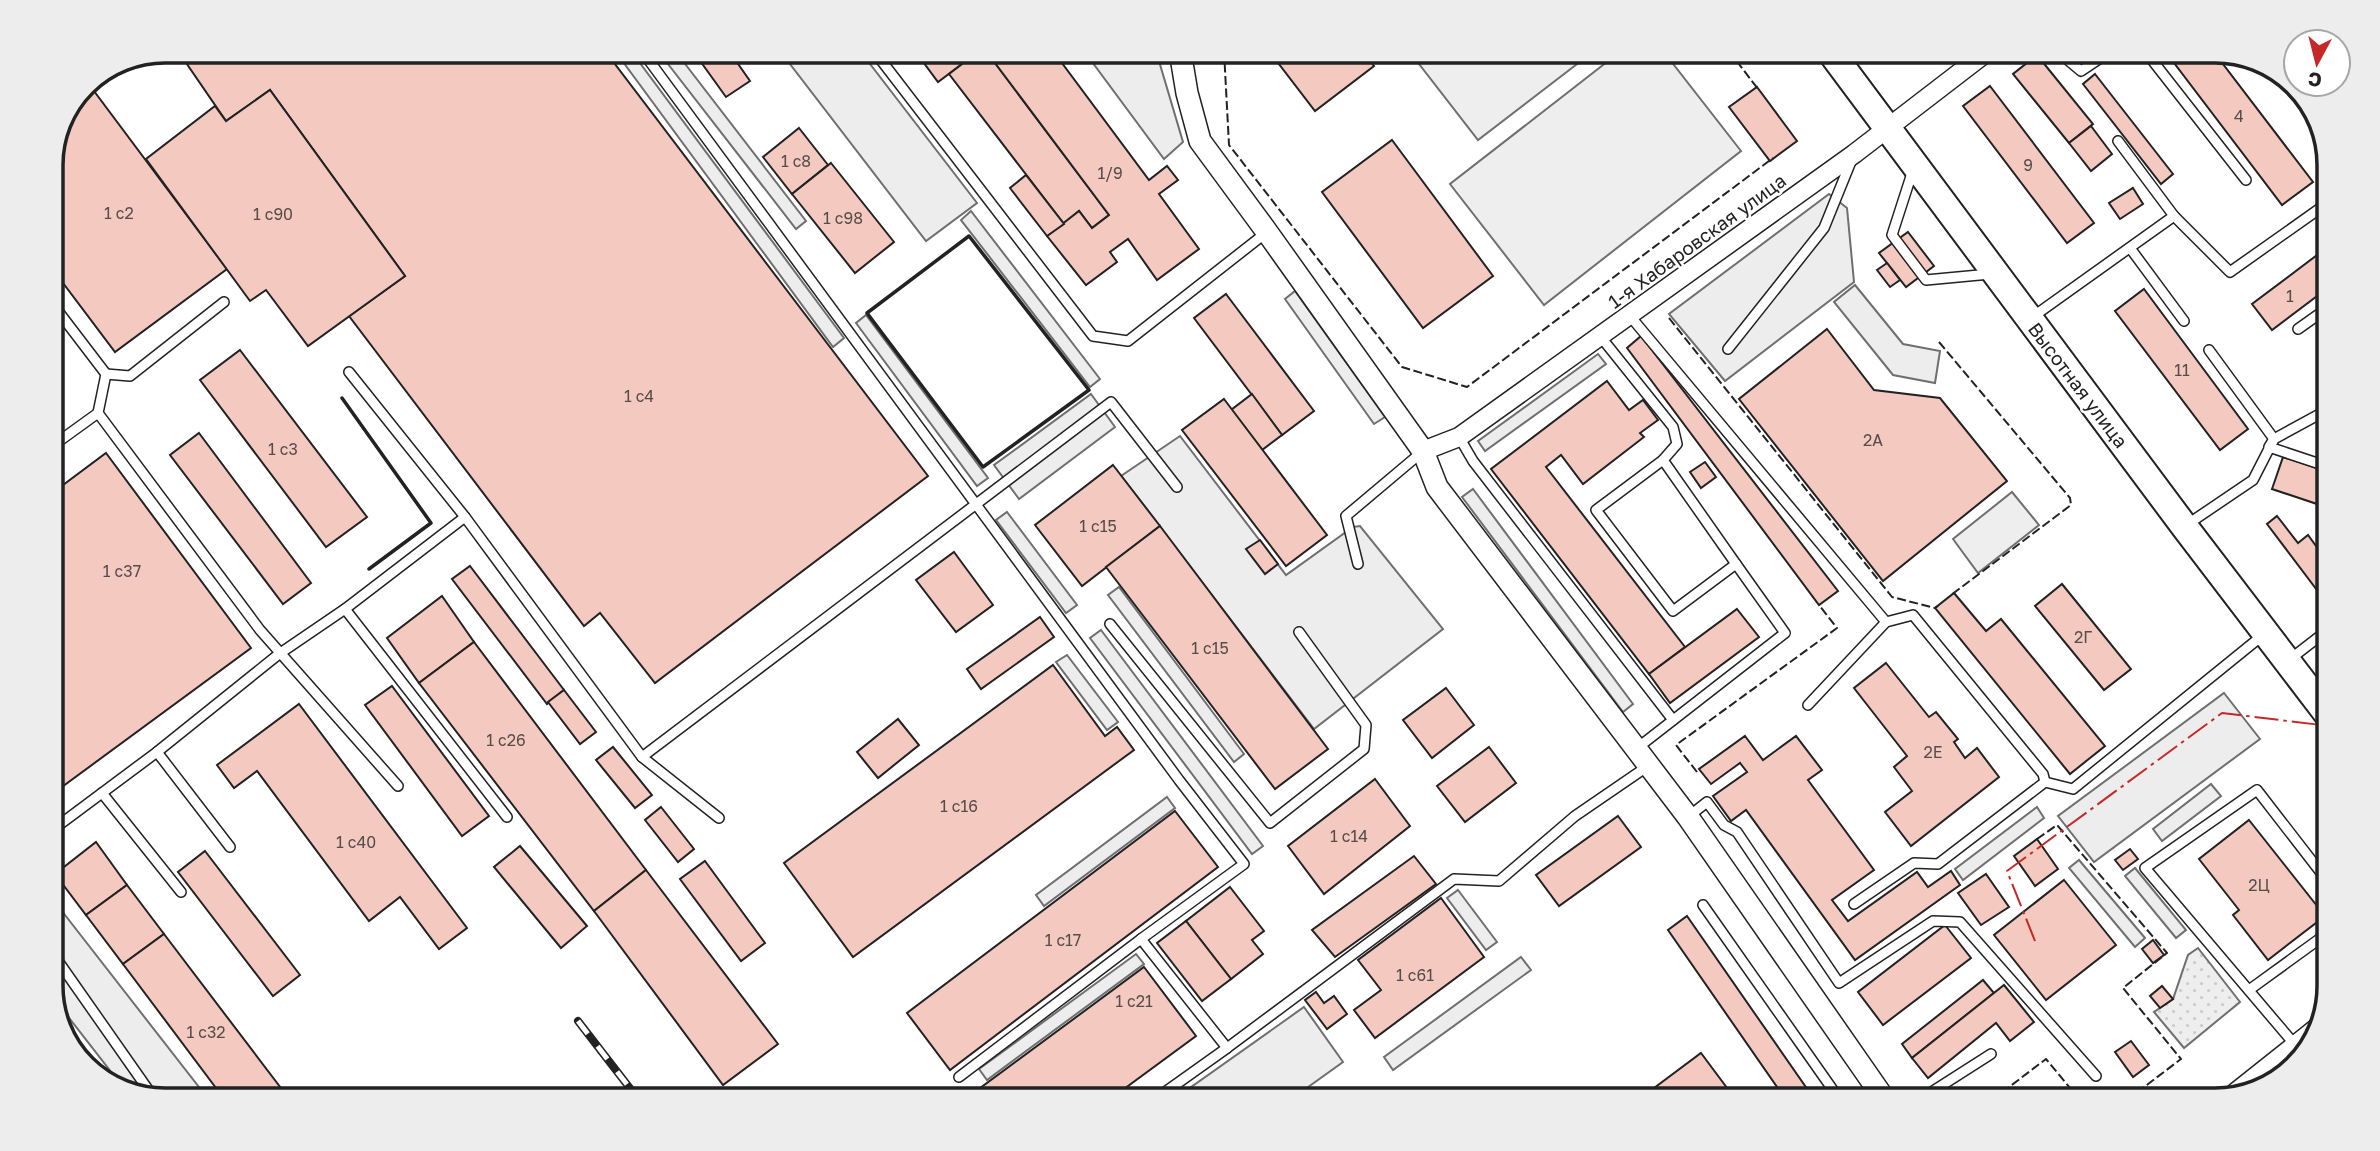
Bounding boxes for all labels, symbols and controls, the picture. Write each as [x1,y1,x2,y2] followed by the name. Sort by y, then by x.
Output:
[2282,28,2352,98] north arrow
[2307,68,2323,93] text: С
[2234,106,2244,126] house number: 4
[781,151,811,171] house number: 1 с8
[2023,155,2033,175] house number: 9
[1097,163,1123,183] house number: 1/9
[1603,168,1790,313] street label: 1-я Хабаровская улица
[104,203,134,223] house number: 1 с2
[253,204,293,224] house number: 1 с90
[823,208,863,228] house number: 1 с98
[2286,286,2294,306] house number: 1
[2024,317,2133,452] street label: Высотная улица
[2174,360,2190,380] house number: 11
[624,386,654,406] house number: 1 с4
[1863,430,1883,450] house number: 2А
[268,439,298,459] house number: 1 с3
[1079,516,1117,536] house number: 1 с15
[103,561,141,581] house number: 1 с37
[2074,627,2092,647] house number: 2Г
[1191,638,1229,658] house number: 1 с15
[486,730,526,750] house number: 1 с26
[1923,742,1943,762] house number: 2Е
[940,796,978,816] house number: 1 с16
[1330,826,1368,846] house number: 1 с14
[336,832,376,852] house number: 1 с40
[2248,875,2270,895] house number: 2Ц
[1045,930,1081,950] house number: 1 с17
[1396,965,1434,985] house number: 1 с61
[1115,991,1153,1011] house number: 1 с21
[186,1022,226,1042] house number: 1 с32

